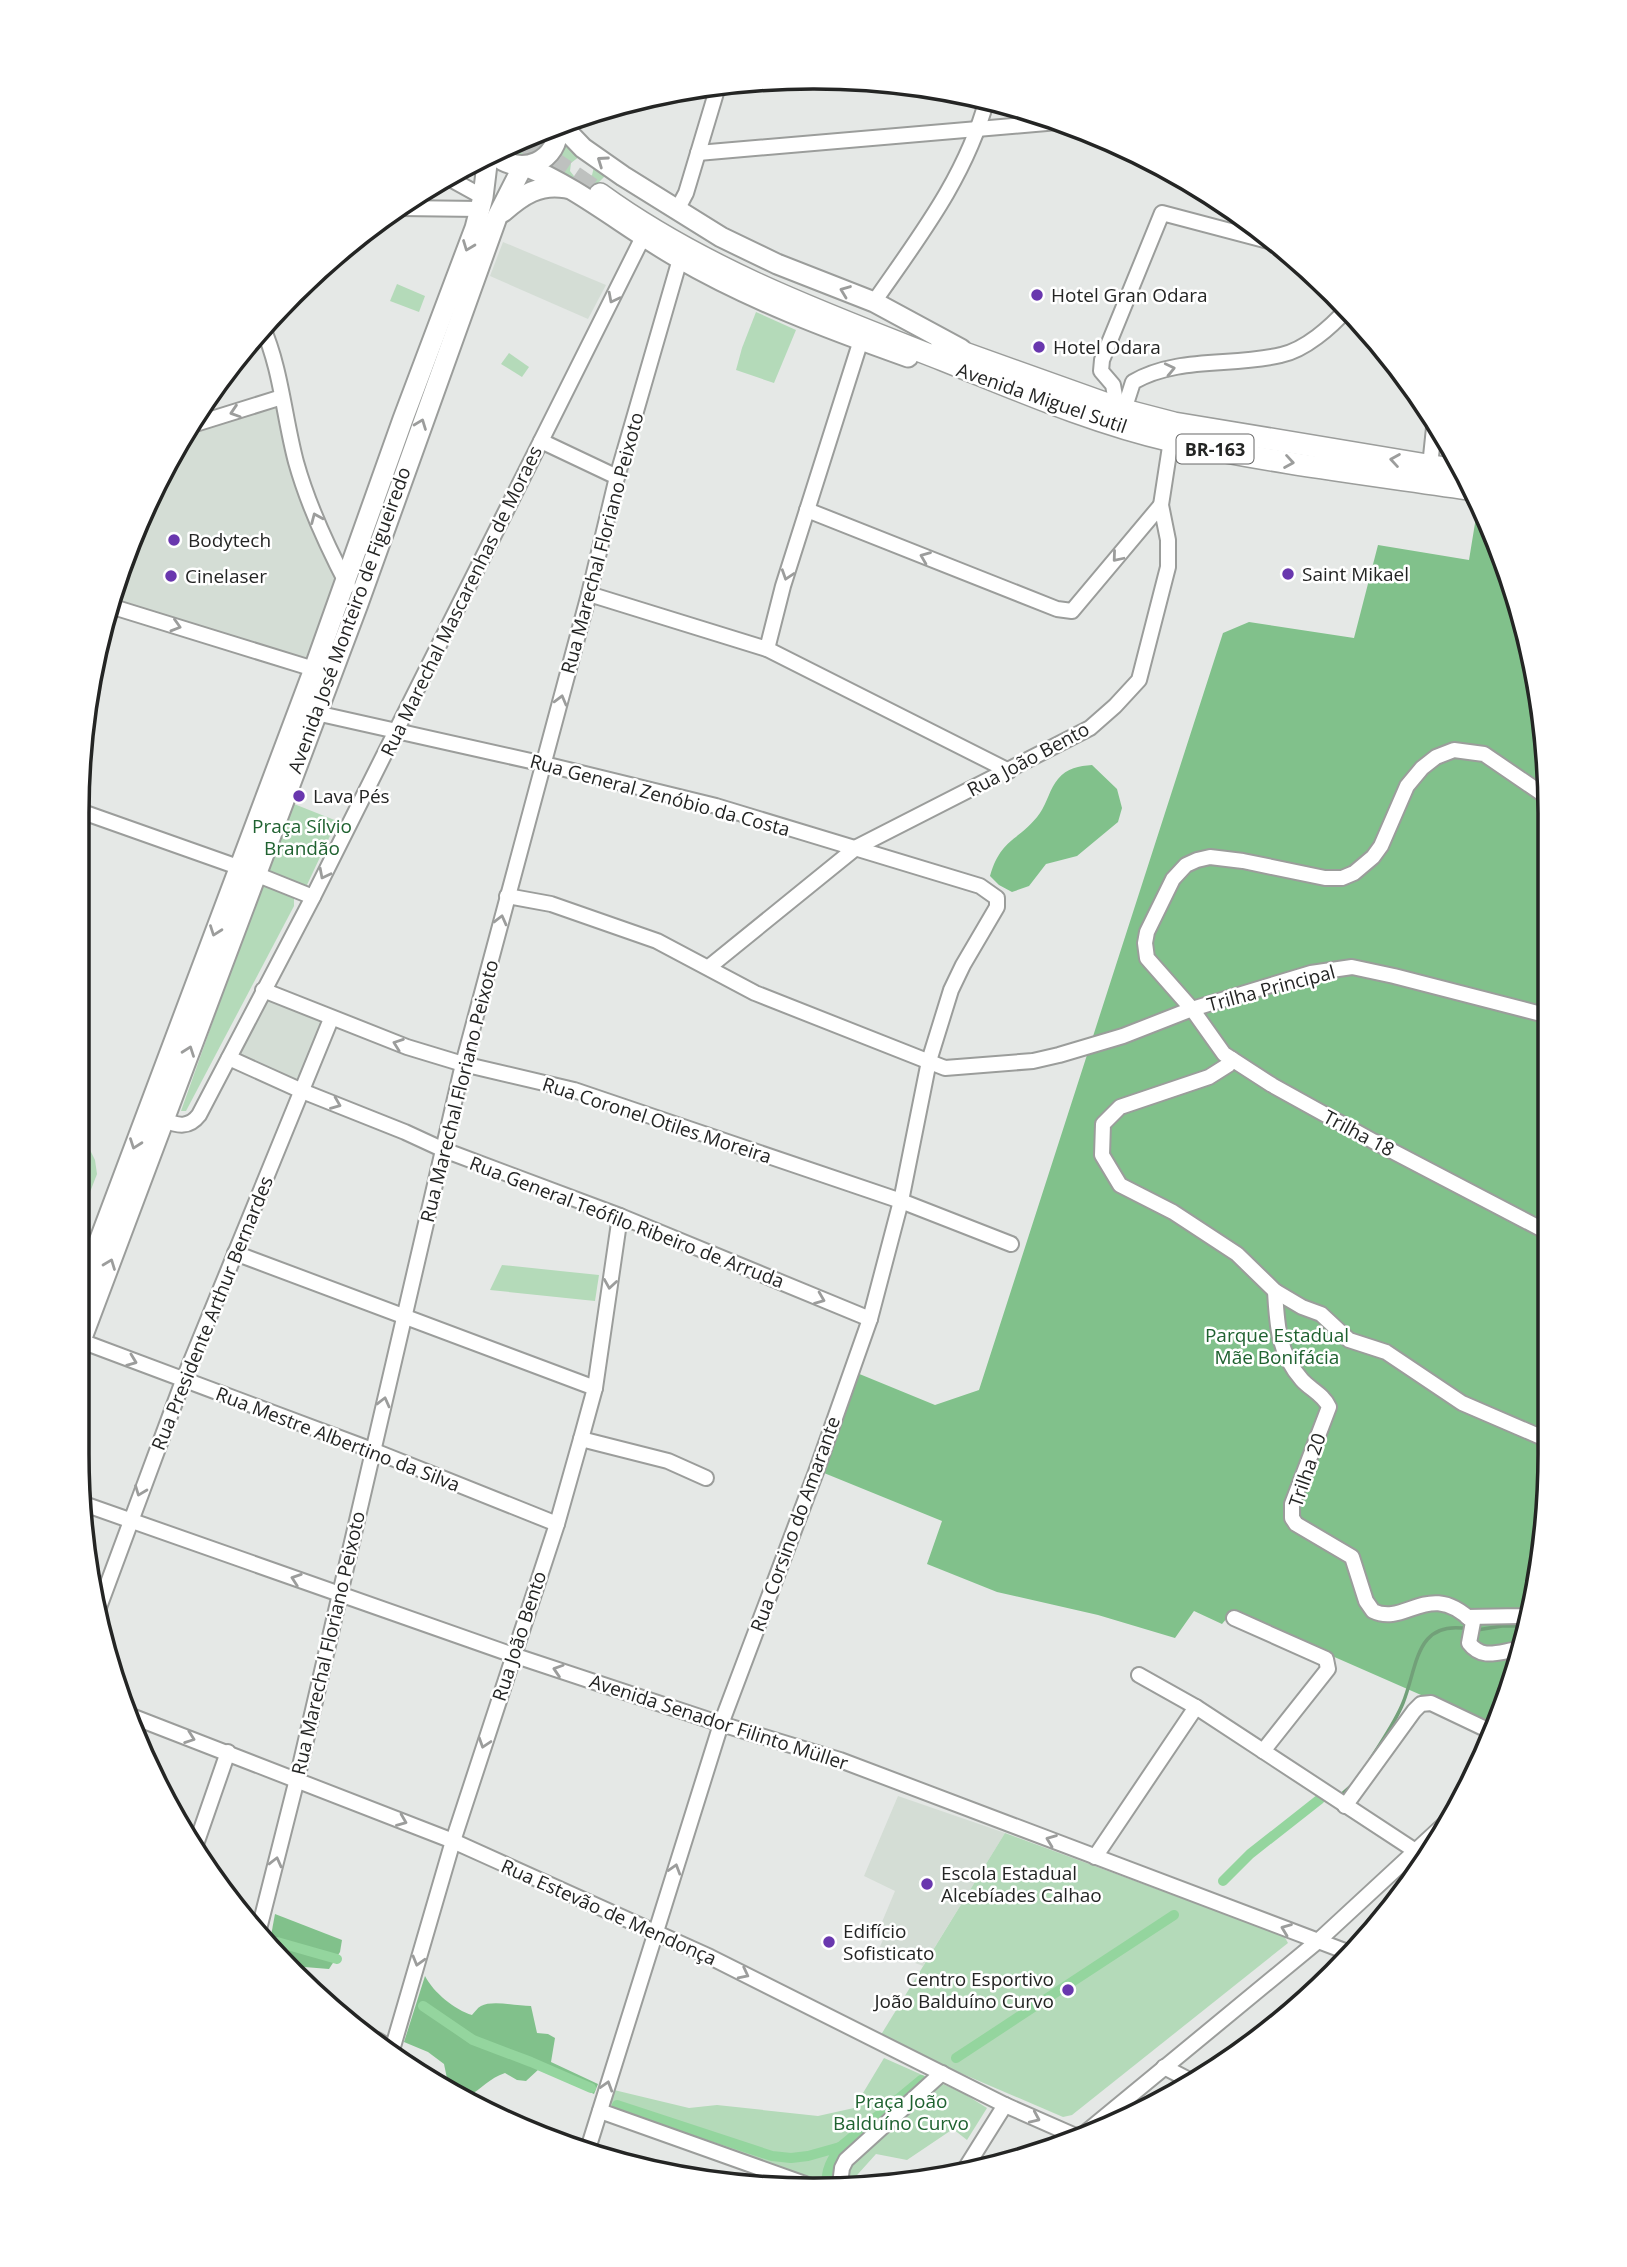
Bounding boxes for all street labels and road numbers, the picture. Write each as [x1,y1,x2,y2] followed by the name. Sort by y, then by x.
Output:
[953,357,1131,439] street label: Avenida Miguel Sutil
[555,409,649,677] street label: Rua Marechal Floriano Peixoto
[1176,434,1254,463] road number: BR-163
[374,441,548,761] street label: Rua Marechal Mascarenhas de Moraes
[281,463,417,777] street label: Avenida José Monteiro de Figueiredo
[962,716,1094,802] street label: Rua João Bento
[527,748,793,842] street label: Rua General Zenóbio da Costa
[414,957,504,1225] street label: Rua Marechal Floriano Peixoto
[1204,958,1338,1018] street label: Trilha Principal
[539,1071,775,1169] street label: Rua Coronel Otiles Moreira
[1319,1104,1399,1162] street label: Trilha 18
[466,1150,788,1294] street label: Rua General Teófilo Ribeiro de Arruda
[145,1172,279,1454] street label: Rua Presidente Arthur Bernardes
[212,1380,464,1498] street label: Rua Mestre Albertino da Silva
[744,1413,846,1635] street label: Rua Corsino do Amarante
[1282,1430,1332,1510] street label: Trilha 20
[285,1509,371,1777] street label: Rua Marechal Floriano Peixoto
[486,1568,552,1704] street label: Rua João Bento
[586,1668,852,1776] street label: Avenida Senador Filinto Müller
[497,1853,721,1971] street label: Rua Estevão de Mendonça

